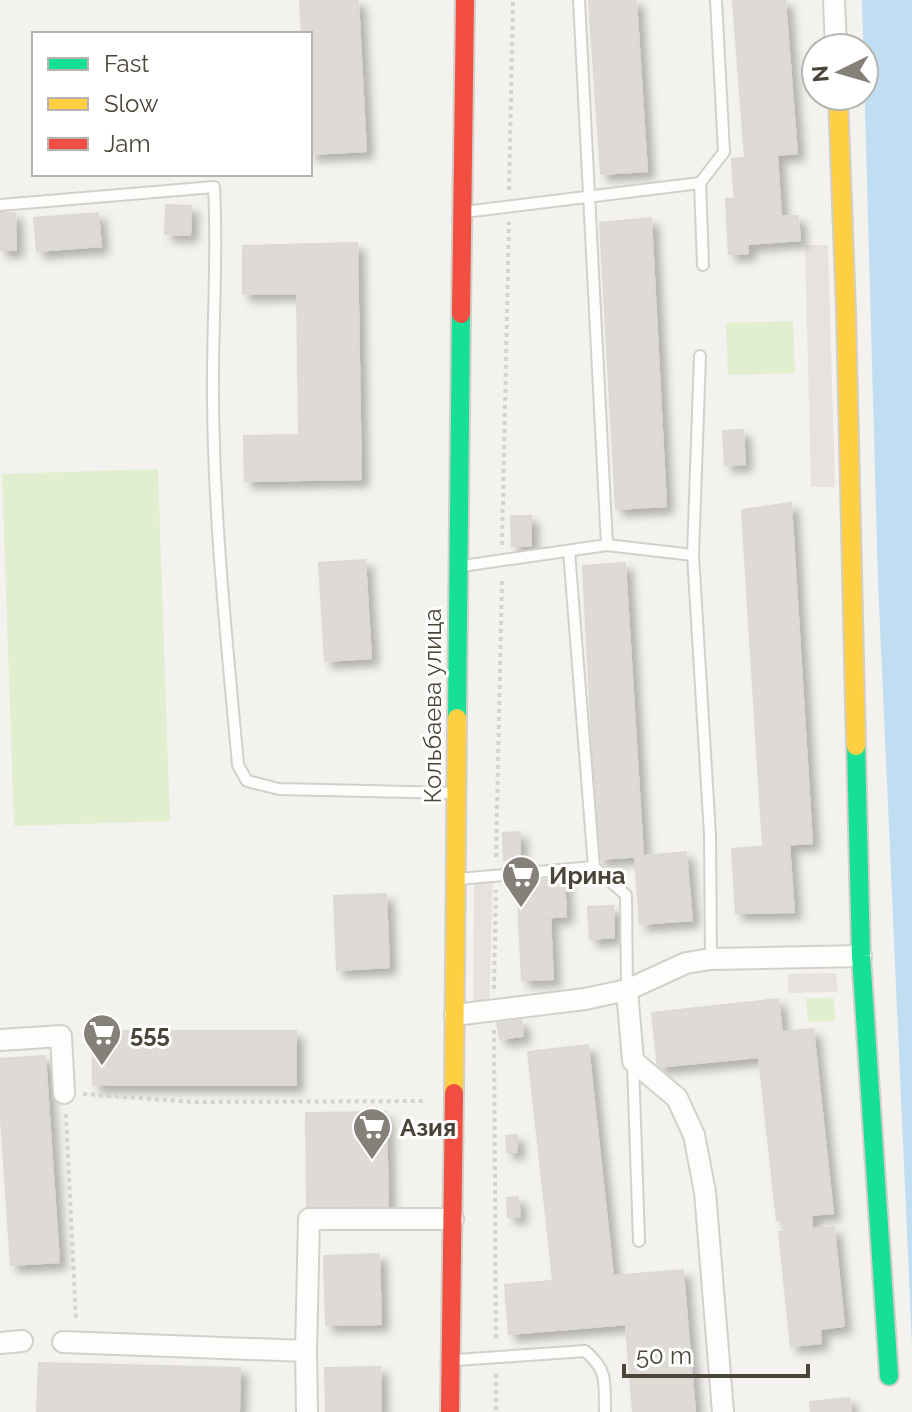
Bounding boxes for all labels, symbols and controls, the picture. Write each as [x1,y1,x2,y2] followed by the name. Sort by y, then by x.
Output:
[32,32,312,176] legend
[800,32,880,112] north arrow
[104,49,149,78] text: Fast
[806,64,834,83] text: N
[104,89,159,118] text: Slow
[104,129,150,158] text: Jam
[418,608,447,804] street label: Кольбаева улица
[500,854,542,909] supermarket icon: Ирина
[549,861,626,890] place label: Ирина
[81,1012,123,1067] supermarket icon: 555
[130,1019,170,1048] place label: 555
[351,1106,393,1161] supermarket icon: Азия
[400,1113,456,1142] place label: Азия
[624,1328,808,1378] scale bar
[636,1341,692,1370] text: 50 m

